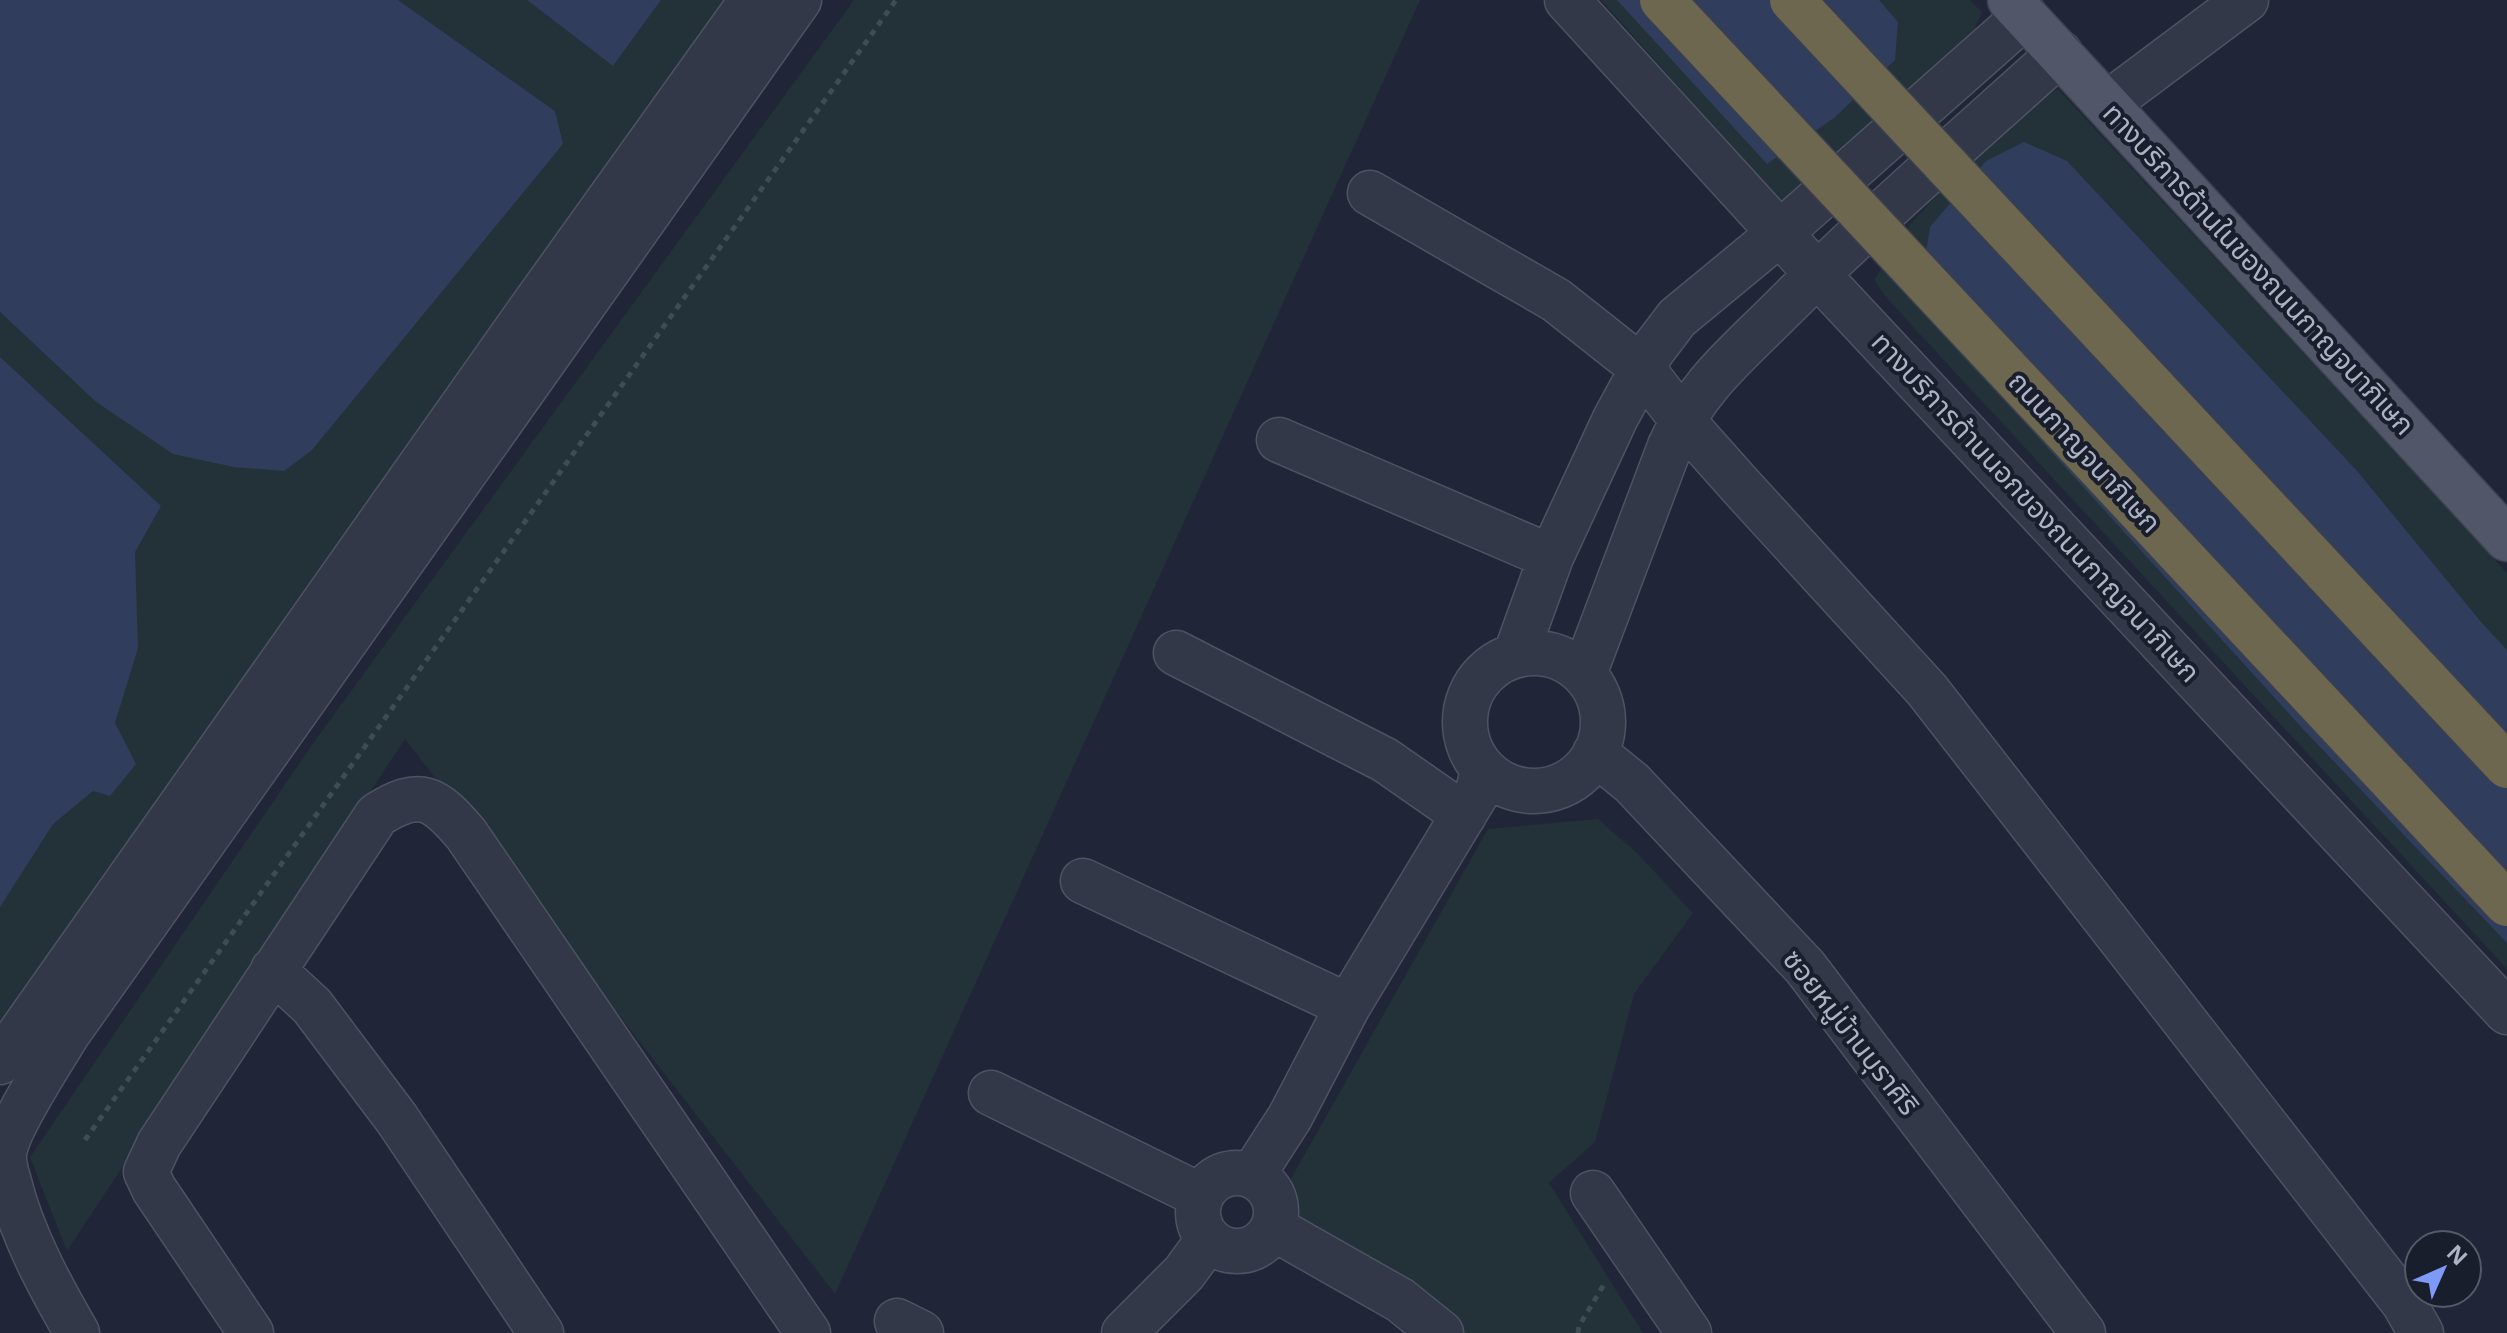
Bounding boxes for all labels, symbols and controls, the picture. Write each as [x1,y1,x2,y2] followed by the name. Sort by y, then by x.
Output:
[2095,94,2424,443] street label: ทางบริการด้านในของถนนกาญจนาภิเษก
[1864,323,2210,690] street label: ทางบริการด้านนอกของถนนกาญจนาภิเษก
[2001,362,2170,540] street label: ถนนกาญจนาภิเษก
[1775,941,1928,1122] street label: ซอยหมู่บ้านบุราศิริ
[2403,1229,2483,1309] north arrow
[2441,1237,2475,1271] text: N

